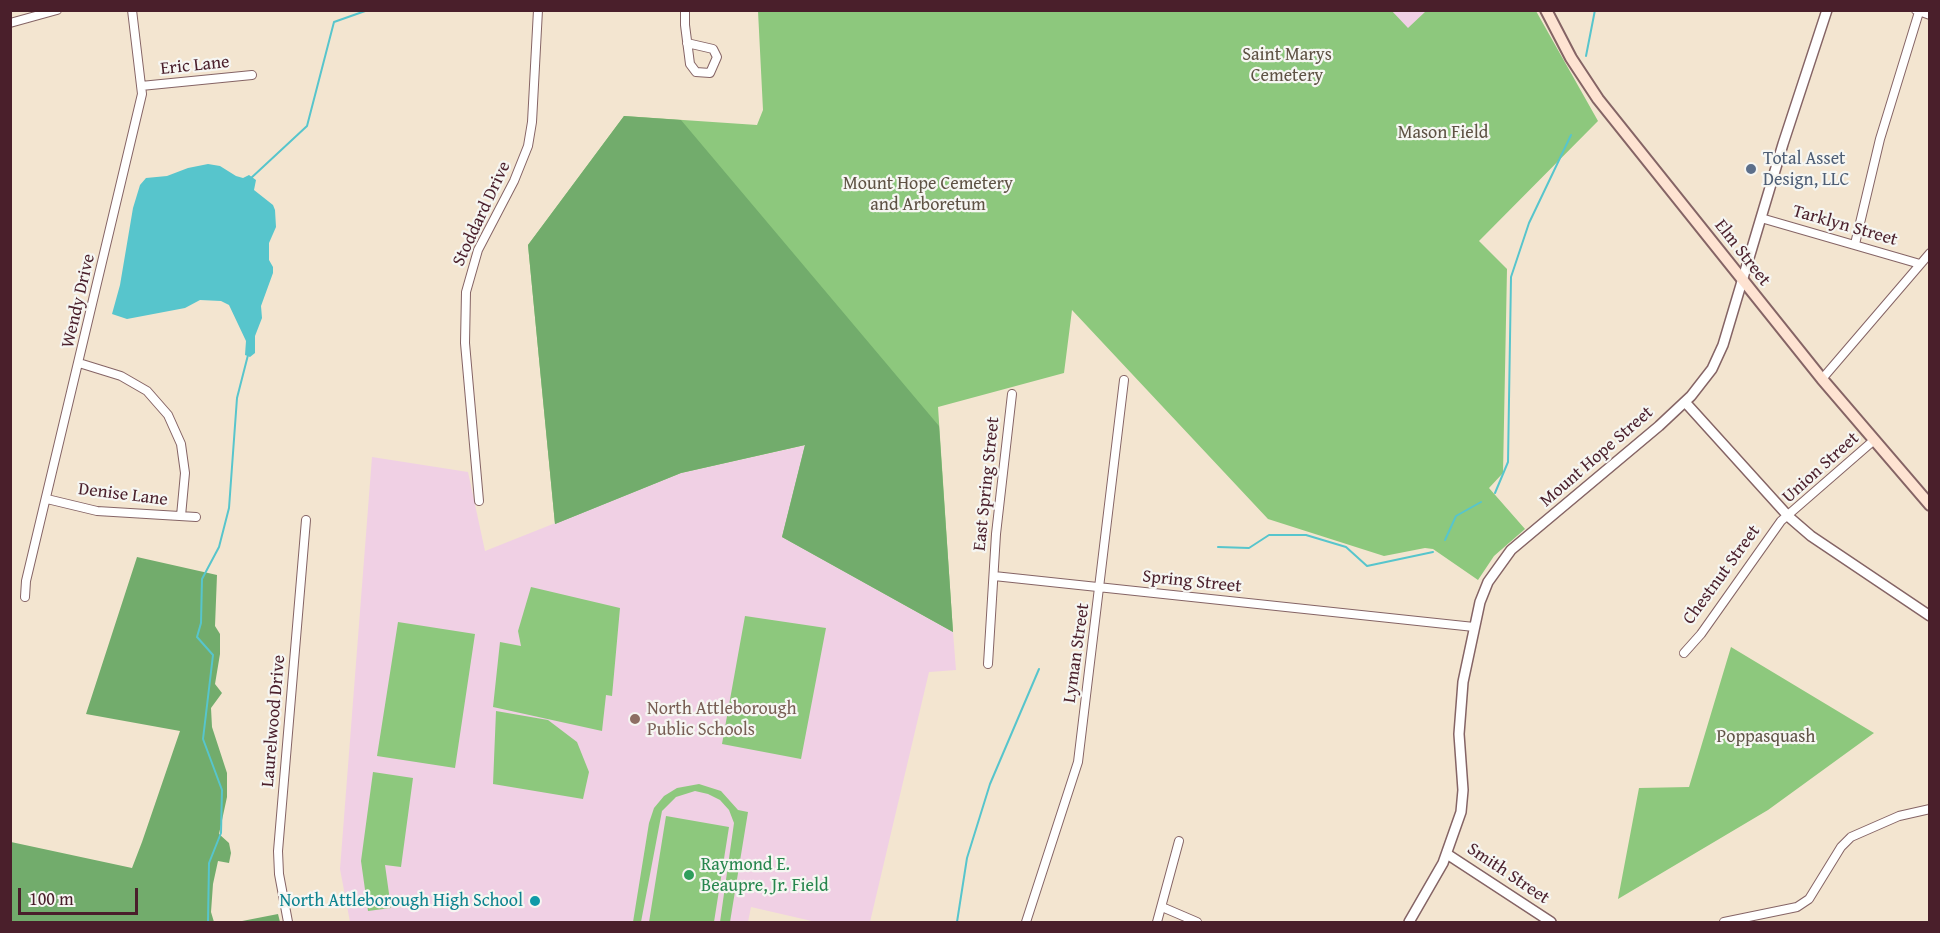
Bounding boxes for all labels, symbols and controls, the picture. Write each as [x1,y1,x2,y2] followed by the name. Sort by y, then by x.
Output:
[1242,44,1332,86] park label: Saint Marys Cemetery
[159,52,231,80] street label: Eric Lane
[1398,122,1488,144] park label: Mason Field
[1763,148,1849,190] place label: Total Asset Design, LLC
[448,158,516,270] street label: Stoddard Drive
[1744,162,1758,176] marker: Total Asset Design, LLC
[843,173,1013,216] park label: Mount Hope Cemetery and Arboretum
[1790,201,1900,251] street label: Tarklyn Street
[1709,215,1775,291] street label: Elm Street
[58,252,100,350] street label: Wendy Drive
[1536,402,1658,512] street label: Mount Hope Street
[969,416,1005,552] street label: East Spring Street
[1778,428,1864,508] street label: Union Street
[77,479,169,511] street label: Denise Lane
[1679,521,1765,629] street label: Chestnut Street
[1141,566,1243,598] street label: Spring Street
[1059,602,1095,704] street label: Lyman Street
[257,654,291,788] street label: Laurelwood Drive
[647,698,797,740] place label: North Attleborough Public Schools
[628,712,642,726] marker: North Attleborough Public Schools
[1717,726,1815,748] park label: Poppasquash
[1463,839,1553,909] street label: Smith Street
[701,854,829,896] place label: Raymond E. Beaupre, Jr. Field
[682,868,696,882] marker: Raymond E. Beaupre, Jr. Field
[21,876,141,914] scale bar
[29,885,74,912] text: 100 m
[279,890,523,912] place label: North Attleborough High School
[528,894,542,908] marker: North Attleborough High School

